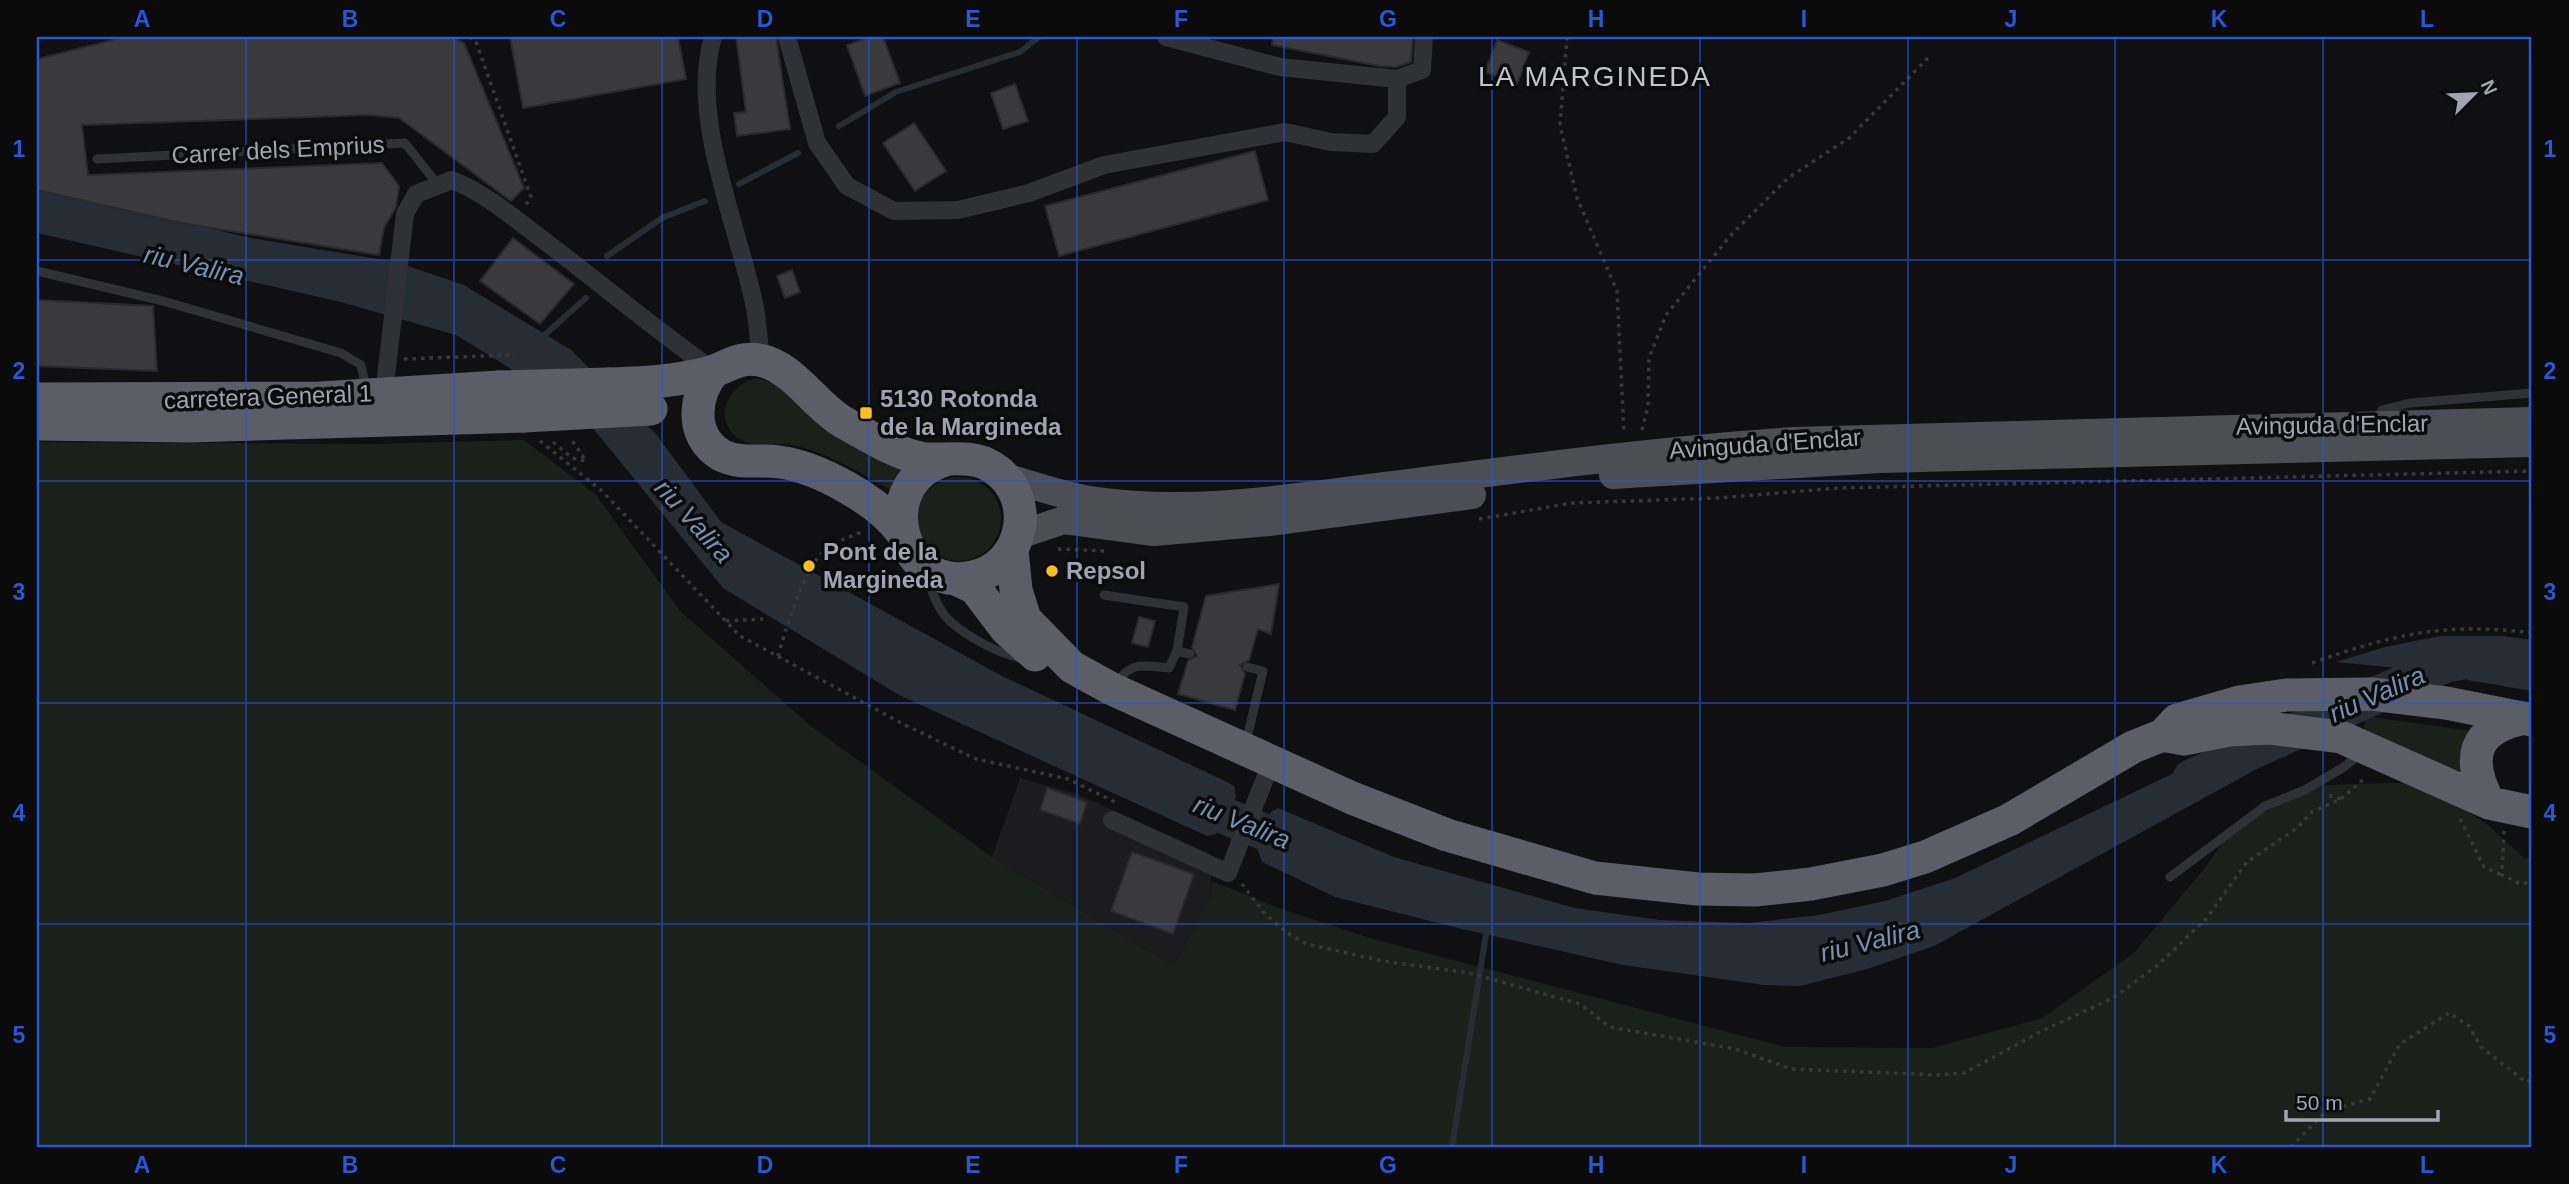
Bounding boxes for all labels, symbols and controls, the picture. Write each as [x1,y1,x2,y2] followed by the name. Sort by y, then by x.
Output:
[134,6,150,32] text: A
[342,6,358,32] text: B
[550,6,566,32] text: C
[757,6,773,32] text: D
[965,6,981,32] text: E
[1174,6,1188,32] text: F
[1379,6,1397,32] text: G
[1588,6,1604,32] text: H
[1801,6,1807,32] text: I
[2005,6,2017,32] text: J
[2211,6,2228,32] text: K
[2420,6,2434,32] text: L
[2440,60,2510,130] north arrow
[1478,61,1712,92] district label: LA MARGINEDA
[2477,77,2501,98] text: N
[171,130,385,169] street label: Carrer dels Emprius
[13,136,26,162] text: 1
[2544,136,2557,162] text: 1
[141,239,247,291] water label: riu Valira
[13,358,25,384] text: 2
[2544,358,2556,384] text: 2
[164,379,372,414] street label: carretera General 1
[880,385,1062,440] place label: 5130 Rotonda de la Margineda
[858,405,874,421] marker: 5130 Rotonda de la Margineda
[2236,409,2428,440] street label: Avinguda d'Enclar
[1668,423,1862,464] street label: Avinguda d'Enclar
[649,473,739,569] water label: riu Valira
[823,538,944,593] place label: Pont de la Margineda
[1066,557,1146,584] place label: Repsol
[801,558,817,574] marker: Pont de la Margineda
[1044,563,1060,579] marker: Repsol
[13,579,25,605] text: 3
[2544,579,2556,605] text: 3
[2324,660,2430,728] water label: riu Valira
[1189,789,1295,855] water label: riu Valira
[13,800,26,826] text: 4
[2544,800,2557,826] text: 4
[1817,914,1923,968] water label: riu Valira
[13,1022,26,1048] text: 5
[2544,1022,2557,1048] text: 5
[2286,1079,2438,1123] scale bar
[2296,1091,2343,1114] text: 50 m
[134,1152,150,1178] text: A
[342,1152,358,1178] text: B
[550,1152,566,1178] text: C
[757,1152,773,1178] text: D
[965,1152,981,1178] text: E
[1174,1152,1188,1178] text: F
[1379,1152,1397,1178] text: G
[1588,1152,1604,1178] text: H
[1801,1152,1807,1178] text: I
[2005,1152,2017,1178] text: J
[2211,1152,2228,1178] text: K
[2420,1152,2434,1178] text: L

